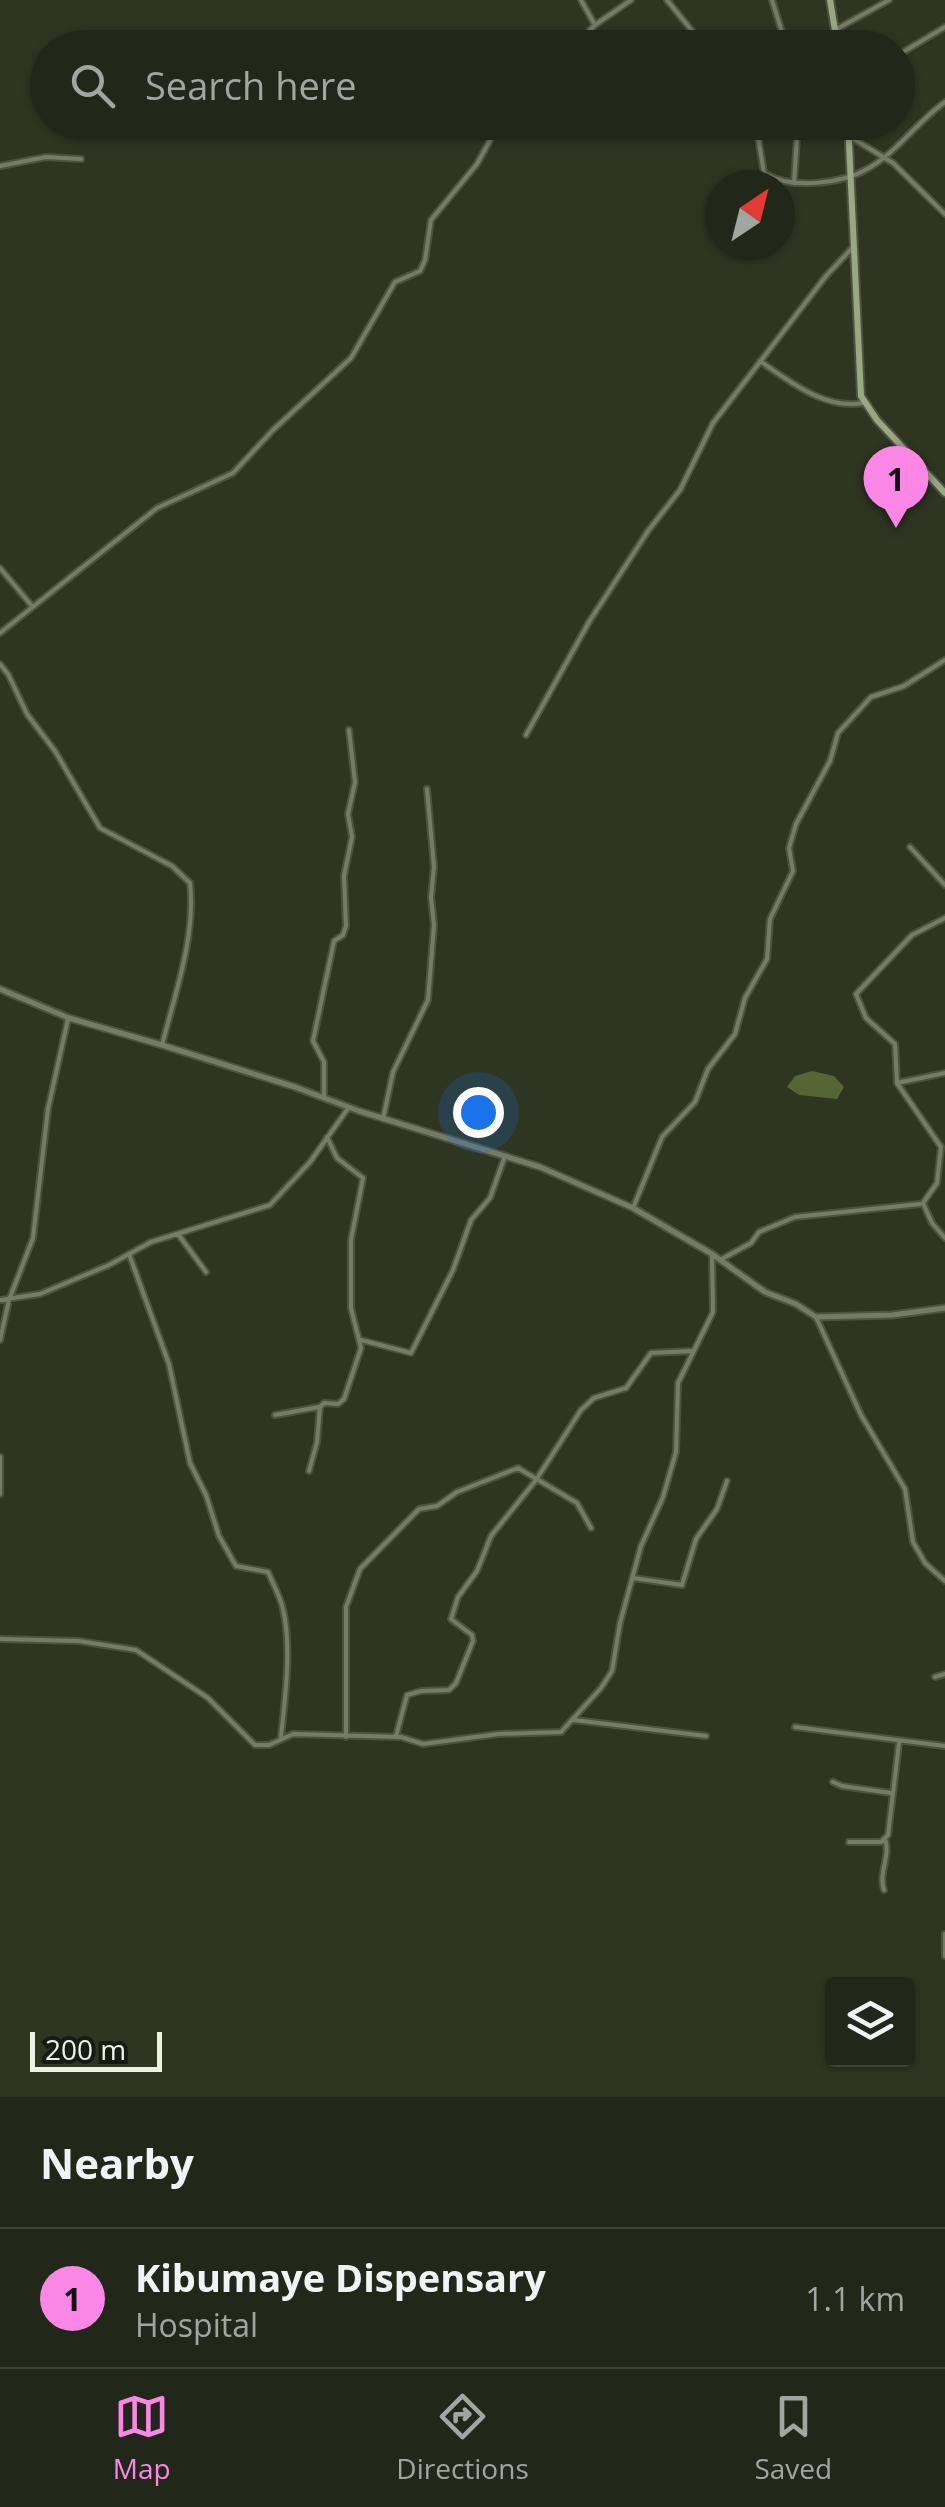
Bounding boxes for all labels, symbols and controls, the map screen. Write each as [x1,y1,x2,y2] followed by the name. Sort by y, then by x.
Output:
[30,30,915,140] search box
[65,58,120,113] icon: search
[145,59,357,111] text: Search here
[705,170,795,260] north arrow
[864,446,928,528] pin: 1
[453,1087,504,1138] your location
[825,1977,915,2067] map controls
[825,1977,915,2067] button: layers
[30,2027,162,2072] scale bar
[45,2030,126,2068] text: 200 m
[40,2134,194,2191] text: Nearby
[135,2251,546,2303] text: Kibumaye Dispensary
[63,2277,82,2320] text: 1
[805,2277,905,2320] text: 1.1 km
[135,2303,258,2346] text: Hospital
[113,2389,171,2487] tab: Map
[396,2389,529,2487] tab: Directions
[754,2389,832,2487] tab: Saved

